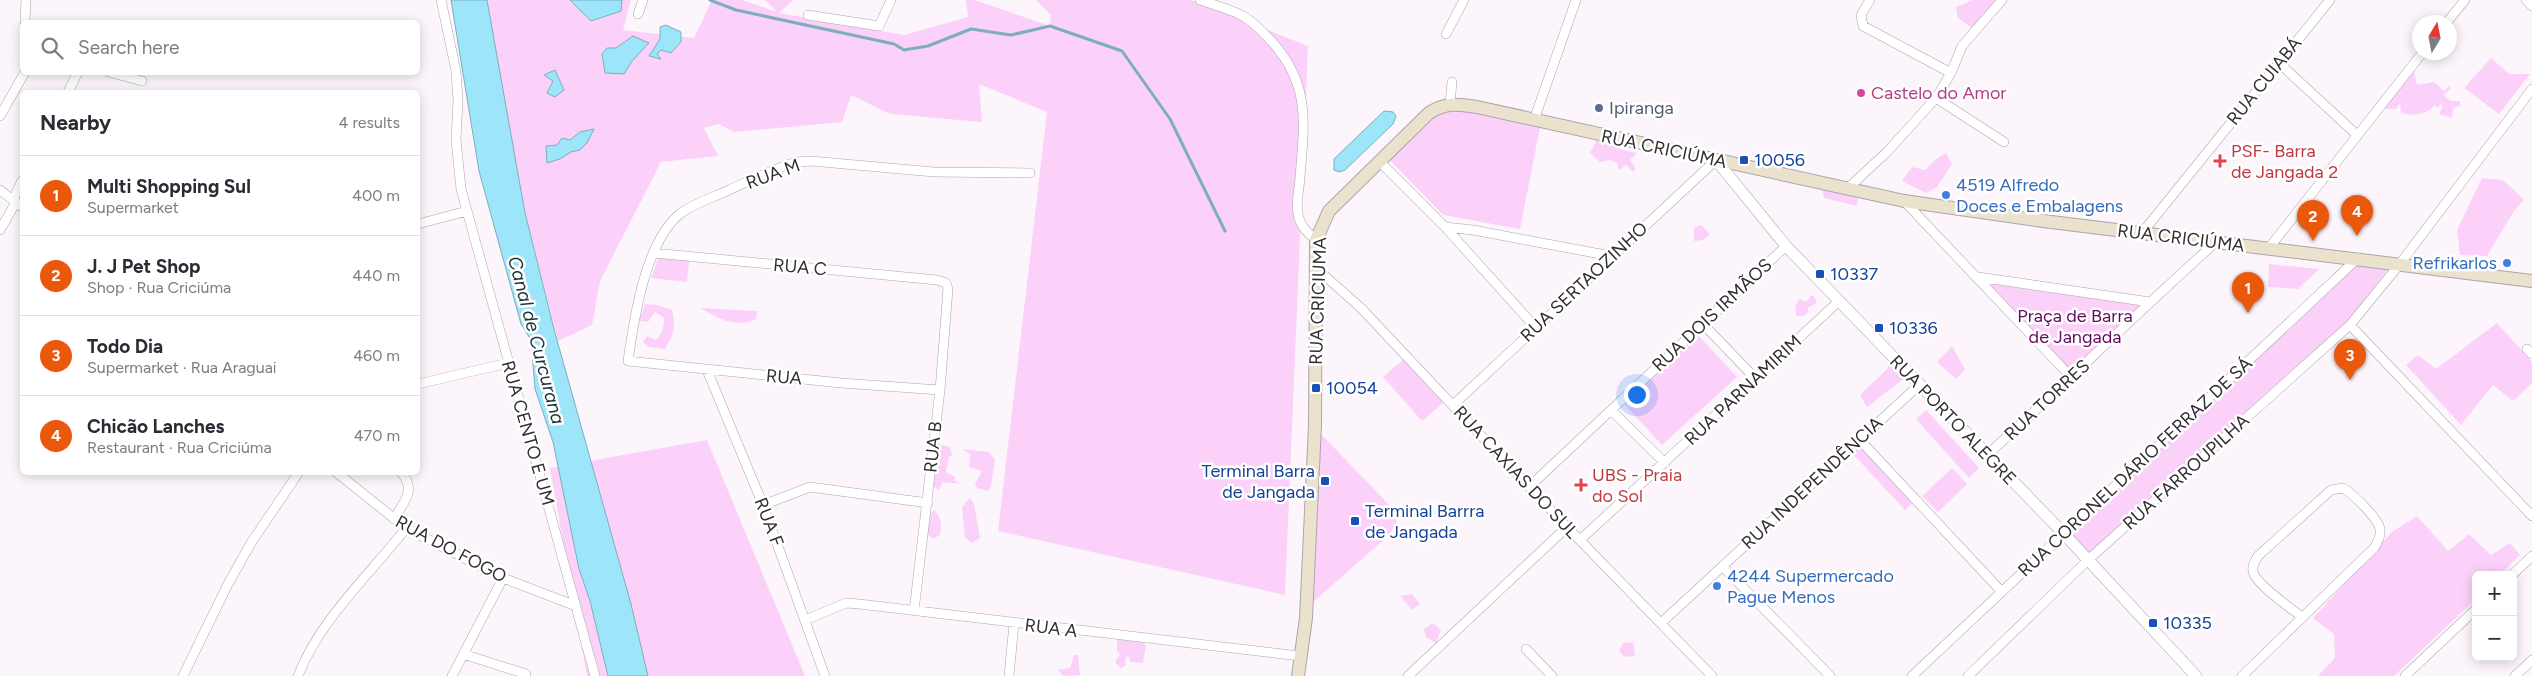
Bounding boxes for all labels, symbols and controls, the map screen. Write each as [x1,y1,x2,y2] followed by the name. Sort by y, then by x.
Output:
[2412,15,2457,60] north arrow
[20,20,420,75] search box
[2222,33,2306,129] street label: RUA CUIABÁ
[38,34,66,62] icon: search
[78,36,180,59] text: Search here
[1871,82,2006,104] place label: Castelo do Amor
[1855,87,1867,99] marker: Castelo do Amor
[1609,97,1674,119] place label: Ipiranga
[1593,102,1605,114] marker: Ipiranga
[40,110,111,135] text: Nearby
[339,113,400,132] text: 4 results
[1599,125,1729,173] street label: RUA CRICIÚMA
[2231,140,2338,183] place label: PSF- Barra de Jangada 2
[1754,149,1805,171] place label: 10056
[743,154,803,194] street label: RUA M
[1738,154,1750,166] marker: 10056
[2213,154,2227,168] marker: PSF- Barra de Jangada 2
[1956,174,2123,217] place label: 4519 Alfredo Doces e Embalagens
[87,175,251,198] text: Multi Shopping Sul
[53,186,59,205] text: 1
[352,186,400,205] text: 400 m
[1940,189,1952,201] marker: 4519 Alfredo Doces e Embalagens
[2341,195,2373,236] pin: 4
[87,198,179,217] text: Supermarket
[2297,200,2329,241] pin: 2
[1516,217,1652,347] street label: RUA SERTAOZINHO
[2116,219,2246,257] street label: RUA CRICIÚMA
[1305,237,1331,365] street label: RUA CRICIUMA
[2412,252,2497,274] place label: Refrikarlos
[503,254,570,427] water label: Canal de Curcurana
[772,254,828,280] street label: RUA C
[1647,254,1777,376] street label: RUA DOIS IRMÃOS
[87,255,201,278] text: J. J Pet Shop
[2501,257,2513,269] marker: Refrikarlos
[1830,263,1879,285] place label: 10337
[51,266,61,285] text: 2
[352,266,400,285] text: 440 m
[1814,268,1826,280] marker: 10337
[2232,272,2264,313] pin: 1
[87,278,231,297] text: Shop · Rua Criciúma
[2017,305,2133,348] park label: Praça de Barra de Jangada
[1889,317,1938,339] place label: 10336
[1873,322,1885,334] marker: 10336
[1680,330,1806,450] street label: RUA PARNAMIRIM
[87,335,163,358] text: Todo Dia
[2334,339,2366,380] pin: 3
[52,346,60,365] text: 3
[353,346,400,365] text: 460 m
[1885,350,2021,490] street label: RUA PORTO ALEGRE
[2013,352,2257,582] street label: RUA CORONEL DÁRIO FERRAZ DE SÁ
[2000,355,2094,445] street label: RUA TORRES
[87,358,277,377] text: Supermarket · Rua Araguai
[497,358,559,508] street label: RUA CENTO E UM
[765,364,803,390] street label: RUA
[1326,377,1378,399] place label: 10054
[1310,382,1322,394] marker: 10054
[1624,382,1650,408] your location
[1449,401,1584,543] street label: RUA CAXIAS DO SUL
[2118,410,2254,534] street label: RUA FARROUPILHA
[1737,412,1887,554] street label: RUA INDEPENDÊNCIA
[87,415,224,438] text: Chicão Lanches
[919,420,947,474] street label: RUA B
[51,426,61,445] text: 4
[354,426,400,445] text: 470 m
[87,438,272,457] text: Restaurant · Rua Criciúma
[1202,460,1315,503] place label: Terminal Barra de Jangada
[1592,464,1682,507] place label: UBS - Praia do Sol
[1319,475,1331,487] marker: Terminal Barra de Jangada
[1574,478,1588,492] marker: UBS - Praia do Sol
[750,495,788,550] street label: RUA F
[1365,500,1484,543] place label: Terminal Barrra de Jangada
[392,510,510,588] street label: RUA DO FOGO
[1349,515,1361,527] marker: Terminal Barrra de Jangada
[1727,565,1894,608] place label: 4244 Supermercado Pague Menos
[2472,571,2517,661] map controls
[2472,571,2517,616] button: +
[1711,580,1723,592] marker: 4244 Supermercado Pague Menos
[2163,612,2212,634] place label: 10335
[1023,614,1079,642] street label: RUA A
[2472,616,2517,661] button: −
[2147,617,2159,629] marker: 10335

